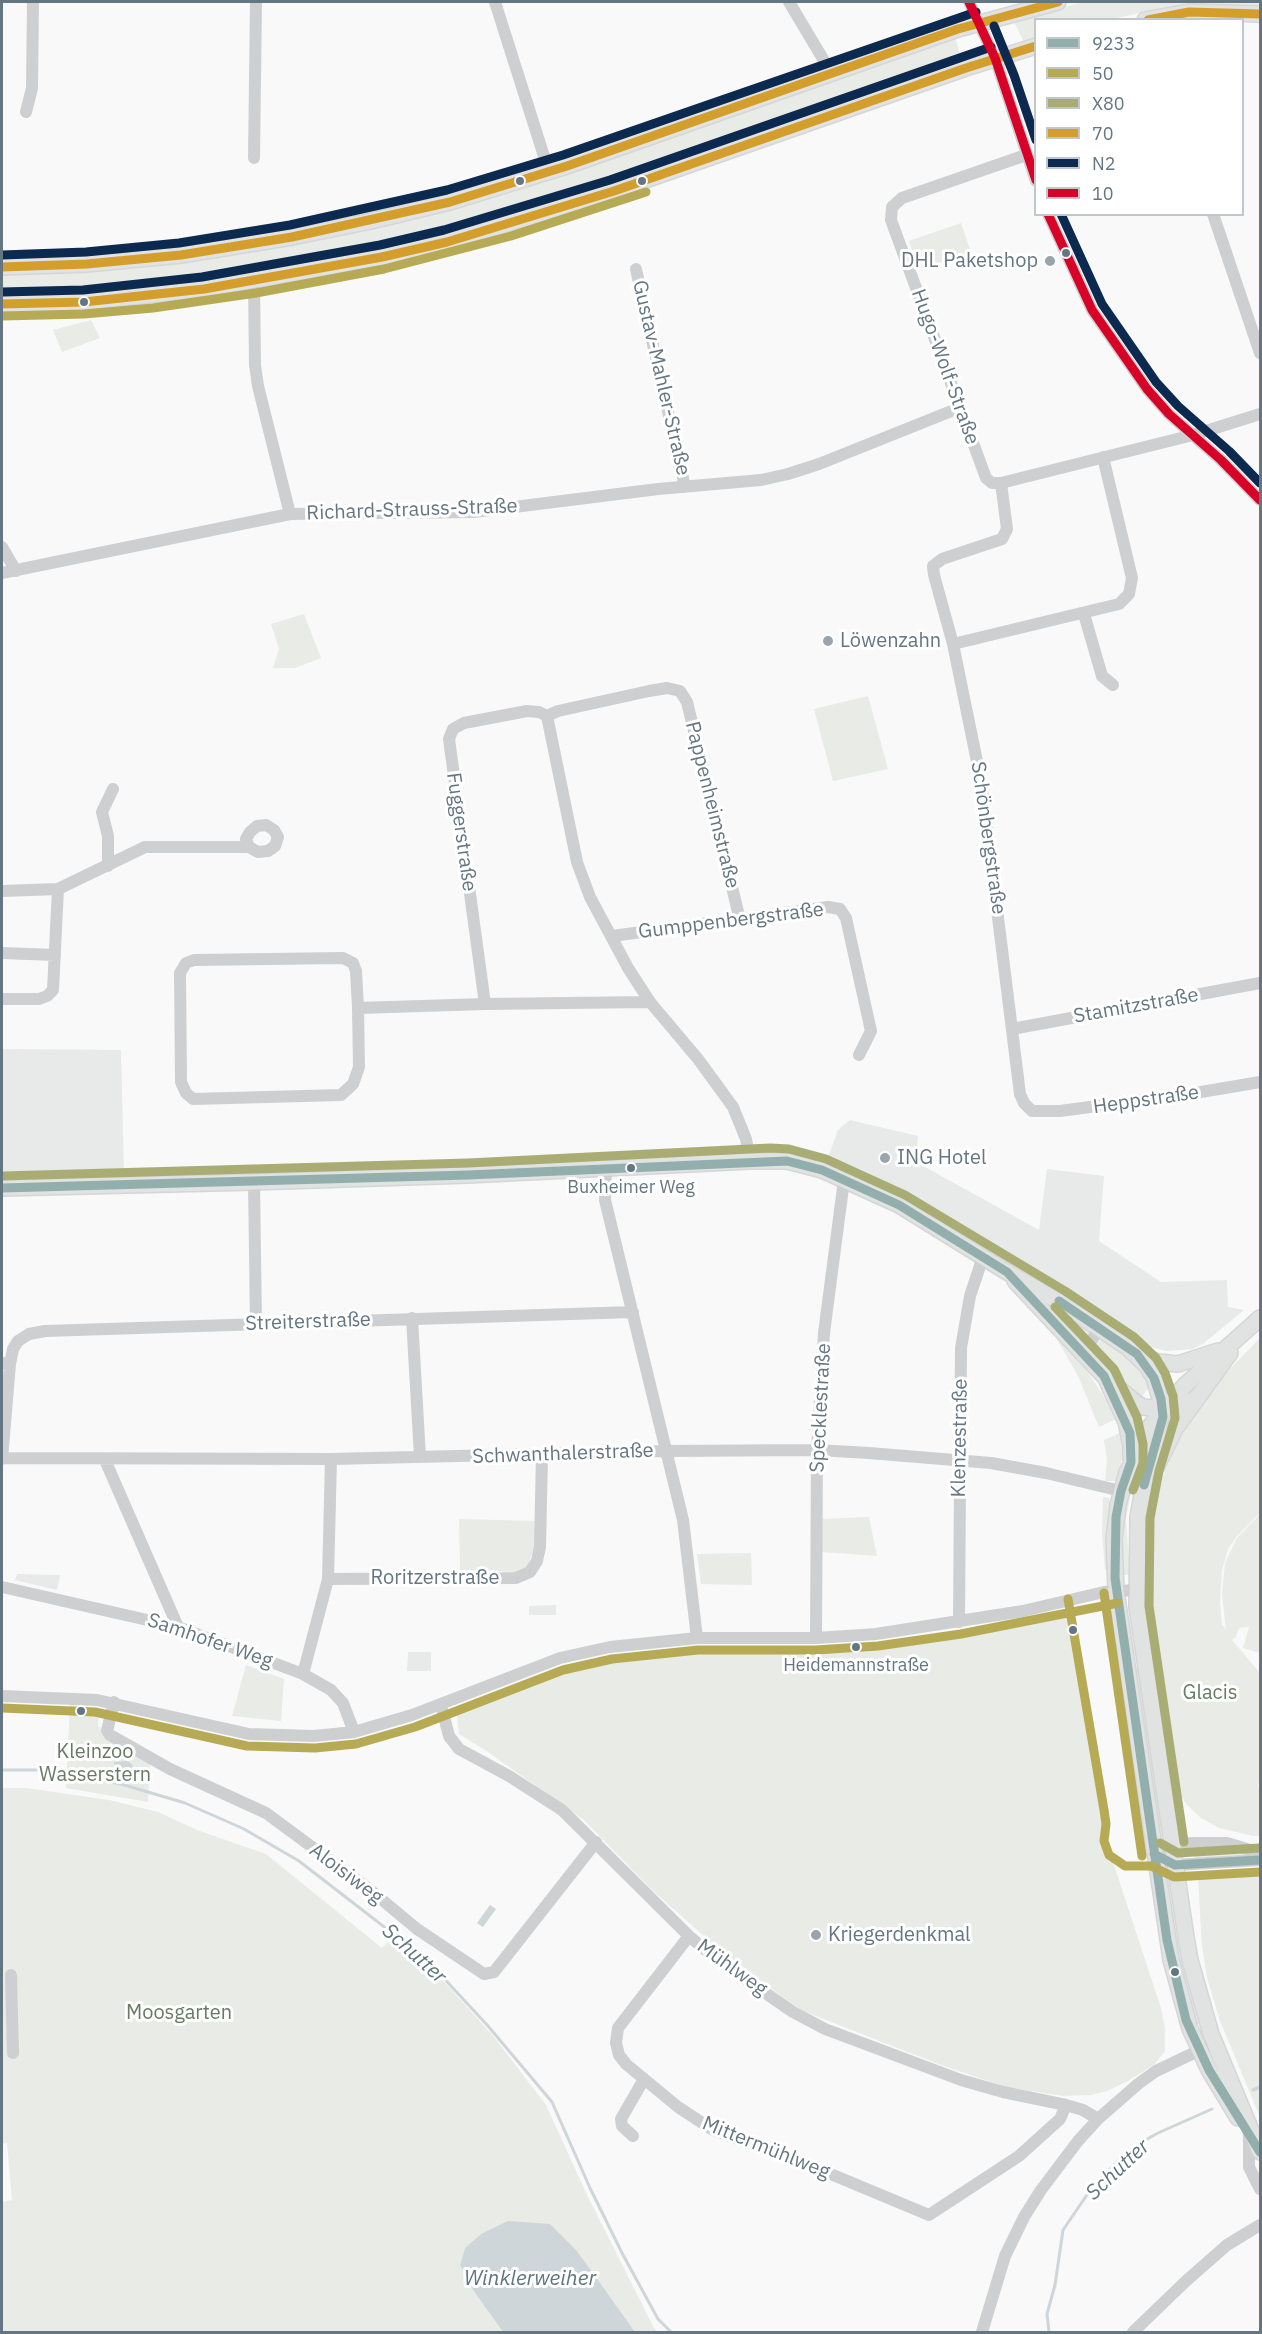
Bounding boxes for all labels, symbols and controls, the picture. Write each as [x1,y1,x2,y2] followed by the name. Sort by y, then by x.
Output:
[1034,18,1244,216] legend
[1092,32,1135,55] text: 9233
[1092,62,1114,85] text: 50
[1092,92,1125,115] text: X80
[1092,122,1114,145] text: 70
[1092,152,1116,175] text: N2
[514,175,526,187] unlabelled marker
[636,175,648,187] unlabelled marker
[1092,182,1114,205] text: 10
[1060,247,1072,259] unlabelled marker
[901,249,1038,273] place label: DHL Paketshop
[1043,254,1057,268] marker: DHL Paketshop
[627,278,695,478] street label: Gustav-Mahler-Straße
[906,286,984,448] street label: Hugo-Wolf-Straße
[78,296,90,308] unlabelled marker
[306,494,518,526] street label: Richard-Strauss-Straße
[840,629,941,653] place label: Löwenzahn
[821,634,835,648] marker: Löwenzahn
[680,719,744,891] street label: Pappenheimstraße
[965,760,1011,916] street label: Schönbergstraße
[441,771,481,893] street label: Fuggerstraße
[637,898,825,944] street label: Gumppenbergstraße
[1072,983,1200,1029] street label: Stamitzstraße
[1092,1081,1200,1119] street label: Heppstraße
[897,1146,986,1170] place label: ING Hotel
[878,1151,892,1165] marker: ING Hotel
[625,1162,637,1174] marker: Buxheimer Weg
[567,1177,695,1199] place label: Buxheimer Weg
[245,1308,371,1336] street label: Streiterstraße
[806,1343,836,1473] street label: Specklestraße
[947,1378,973,1498] street label: Klenzestraße
[472,1439,654,1469] street label: Schwanthalerstraße
[371,1566,499,1590] street label: Roritzerstraße
[144,1608,276,1674] street label: Samhofer Weg
[1067,1624,1079,1636] unlabelled marker
[850,1641,862,1653] marker: Heidemannstraße
[783,1655,929,1677] place label: Heidemannstraße
[1183,1681,1237,1705] park label: Glacis
[75,1705,87,1717] unlabelled marker
[39,1740,151,1787] park label: Kleinzoo Wasserstern
[304,1839,388,1909] street label: Aloisiweg
[377,1919,451,1989] water label: Schutter
[828,1923,970,1947] place label: Kriegerdenkmal
[809,1928,823,1942] marker: Kriegerdenkmal
[692,1934,772,2002] street label: Mühlweg
[1169,1966,1181,1978] unlabelled marker
[126,2001,232,2025] park label: Moosgarten
[699,2111,833,2185] street label: Mittermühlweg
[1081,2134,1155,2206] water label: Schutter
[464,2266,596,2292] water label: Winklerweiher

